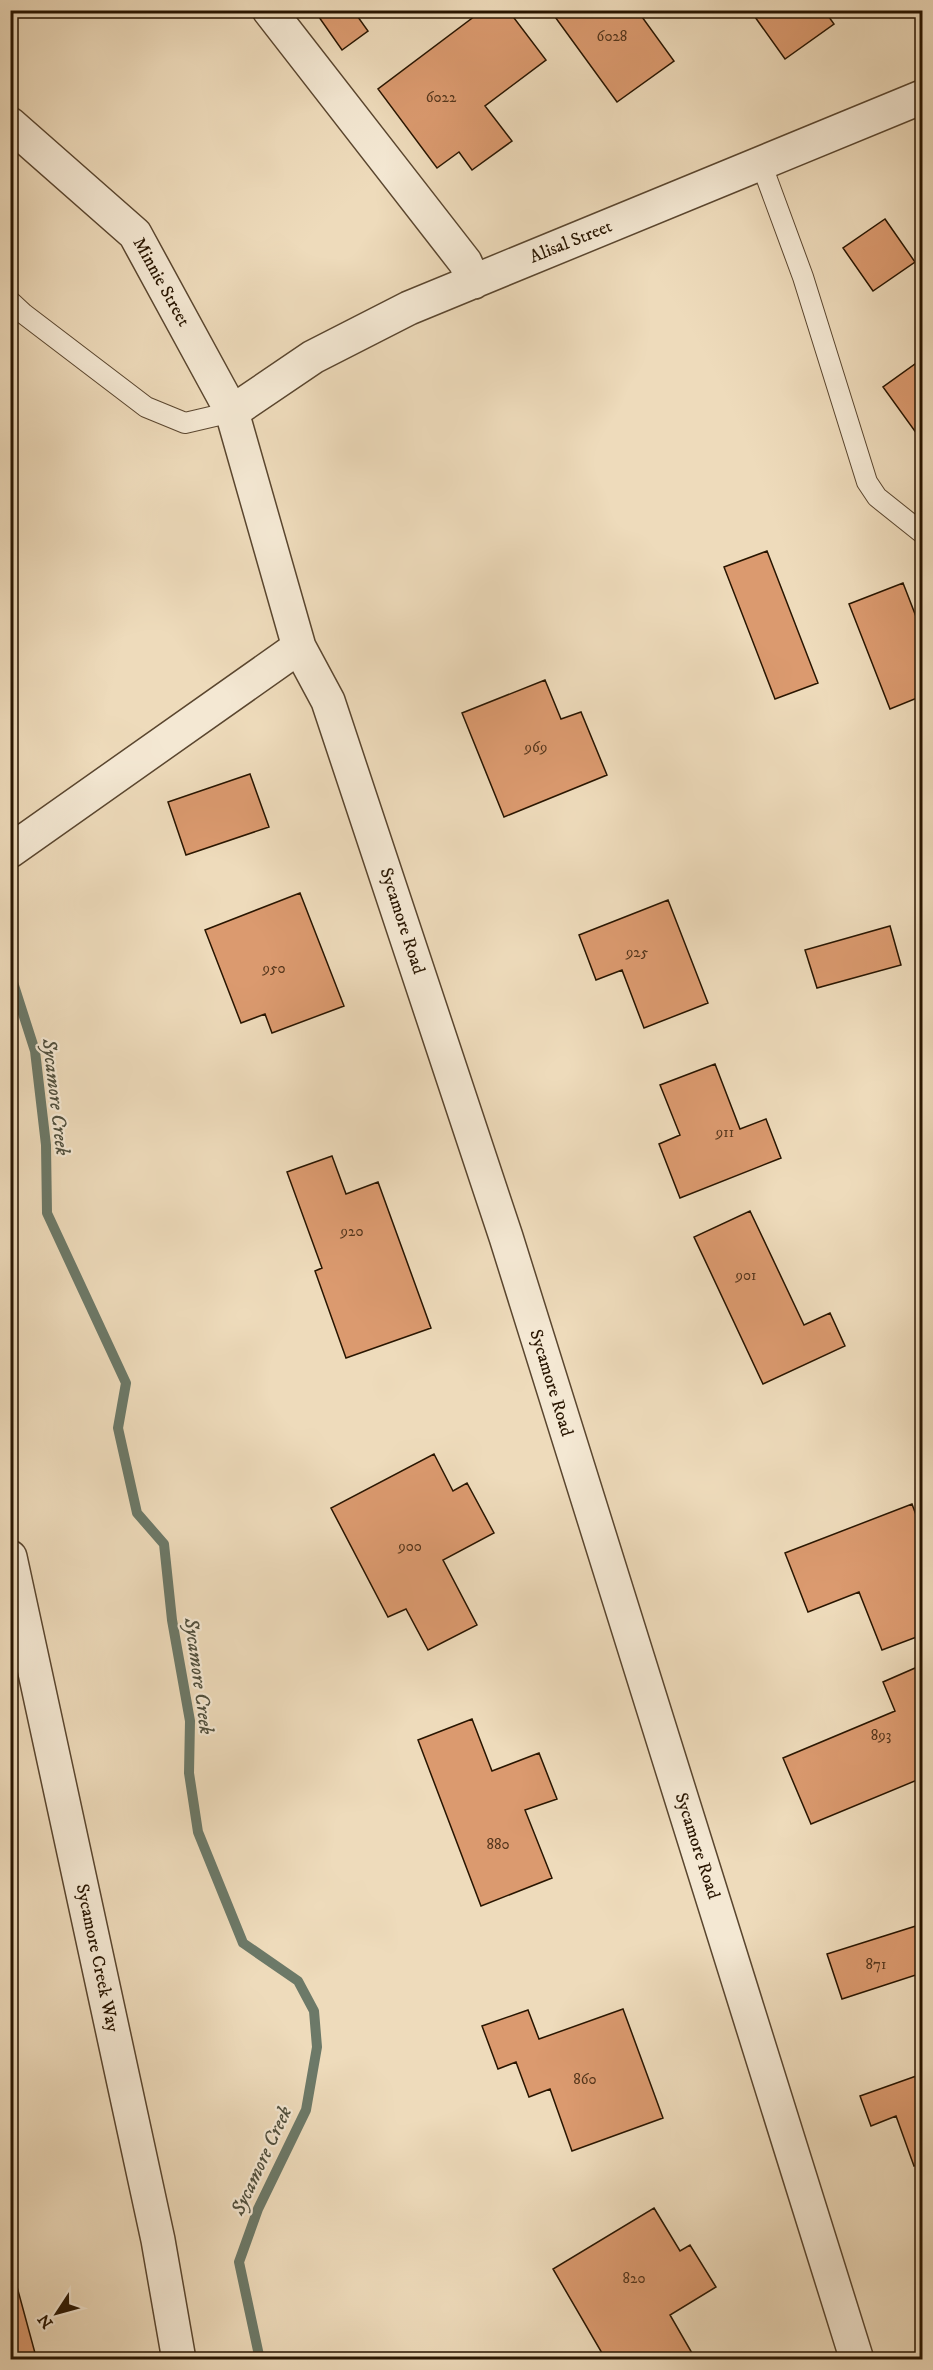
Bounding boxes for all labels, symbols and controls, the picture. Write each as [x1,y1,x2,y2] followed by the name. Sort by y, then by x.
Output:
[597,27,627,46] house number: 6028
[426,88,457,107] house number: 6022
[527,215,616,268] street label: Alisal Street
[128,234,195,331] street label: Minnie Street
[524,738,547,757] house number: 969
[374,865,430,977] street label: Sycamore Road
[625,943,649,962] house number: 925
[261,959,286,978] house number: 950
[35,1036,75,1157] water label: Sycamore Creek
[715,1123,734,1142] house number: 911
[340,1222,363,1241] house number: 920
[735,1266,757,1285] house number: 901
[524,1327,578,1439] street label: Sycamore Road
[397,1537,422,1556] house number: 900
[177,1615,219,1737] water label: Sycamore Creek
[871,1726,891,1745] house number: 893
[669,1790,725,1902] street label: Sycamore Road
[486,1835,510,1854] house number: 880
[71,1882,124,2035] street label: Sycamore Creek Way
[866,1955,886,1974] house number: 871
[573,2070,597,2089] house number: 860
[225,2102,298,2220] water label: Sycamore Creek
[623,2269,645,2288] house number: 820
[27,2283,87,2343] north arrow
[34,2310,58,2332] text: N

